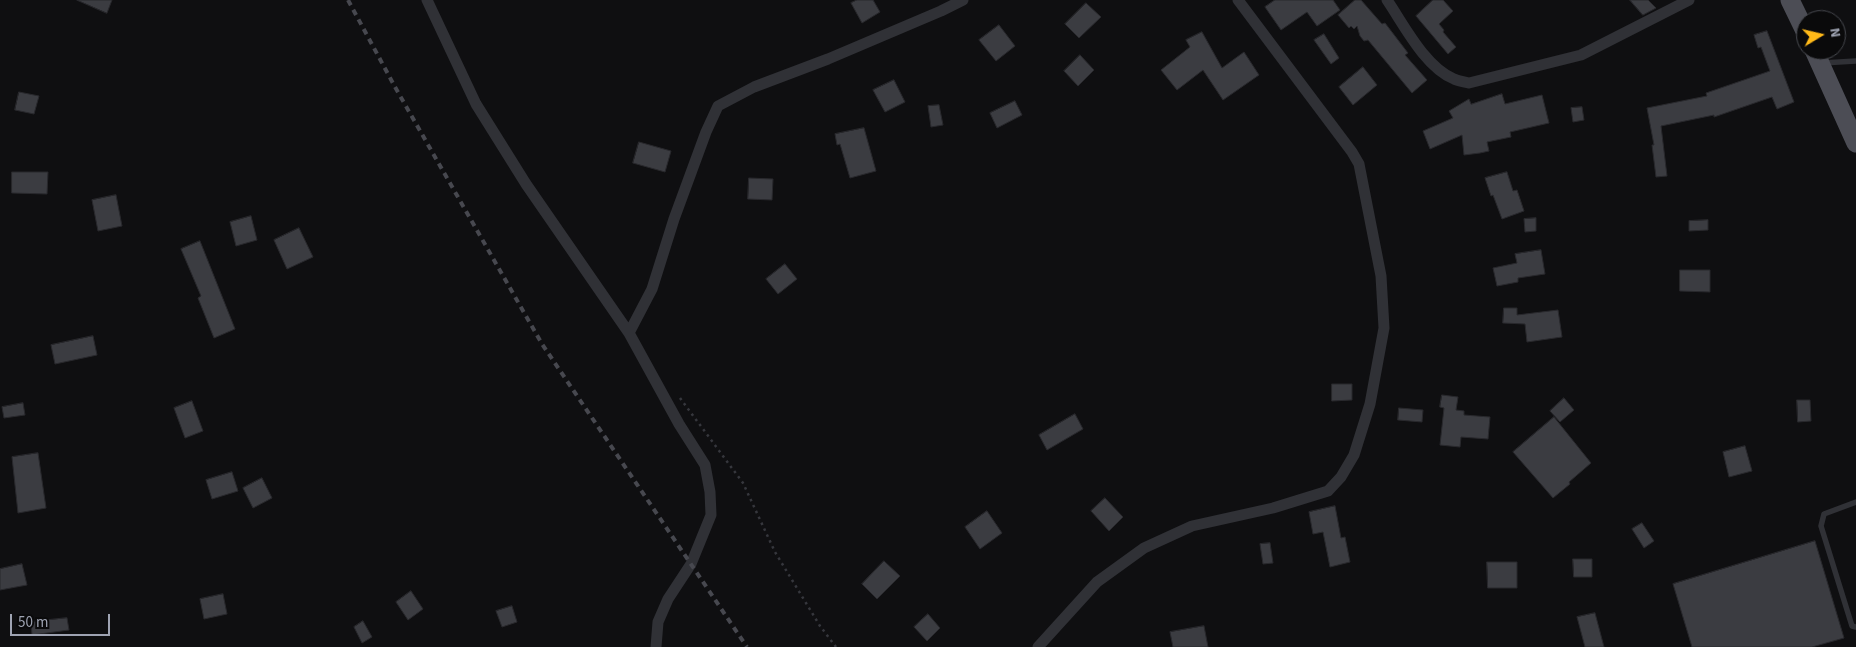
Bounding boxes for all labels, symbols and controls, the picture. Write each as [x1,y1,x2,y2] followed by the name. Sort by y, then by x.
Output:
[1796,10,1846,60] north arrow
[1824,27,1845,39] text: N
[12,604,112,636] scale bar
[18,612,48,633] text: 50 m

